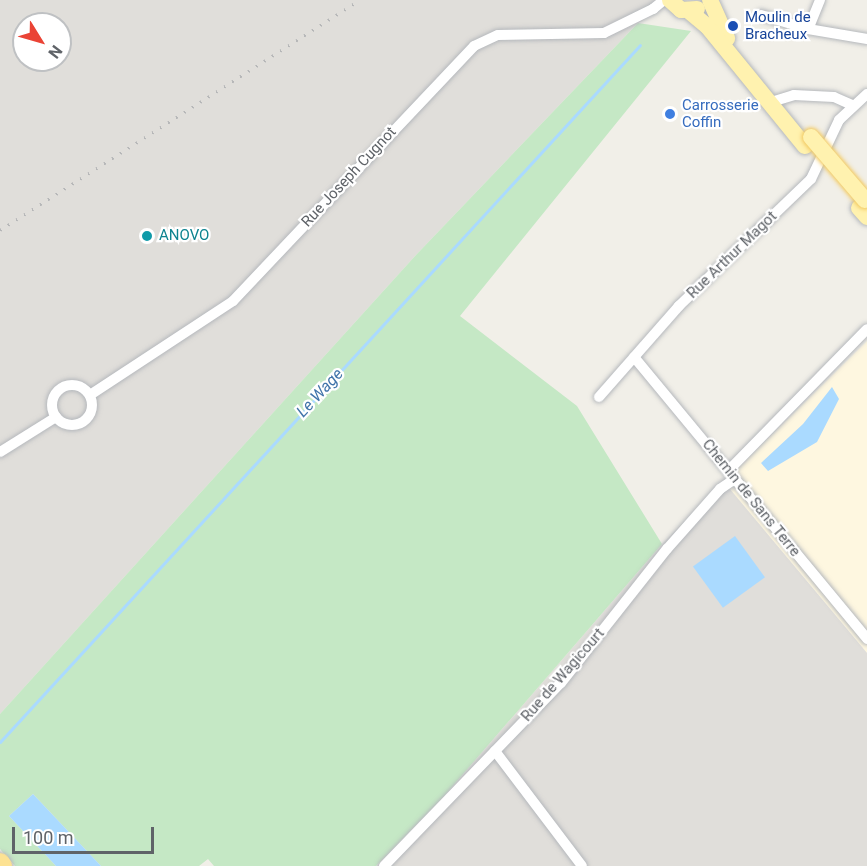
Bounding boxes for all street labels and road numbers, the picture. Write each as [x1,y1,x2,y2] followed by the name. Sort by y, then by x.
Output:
[298,123,400,231] street label: Rue Joseph Cugnot
[683,208,781,302] street label: Rue Arthur Magot
[698,436,804,560] street label: Chemin de Sans Terre
[518,625,608,725] street label: Rue de Wagicourt

